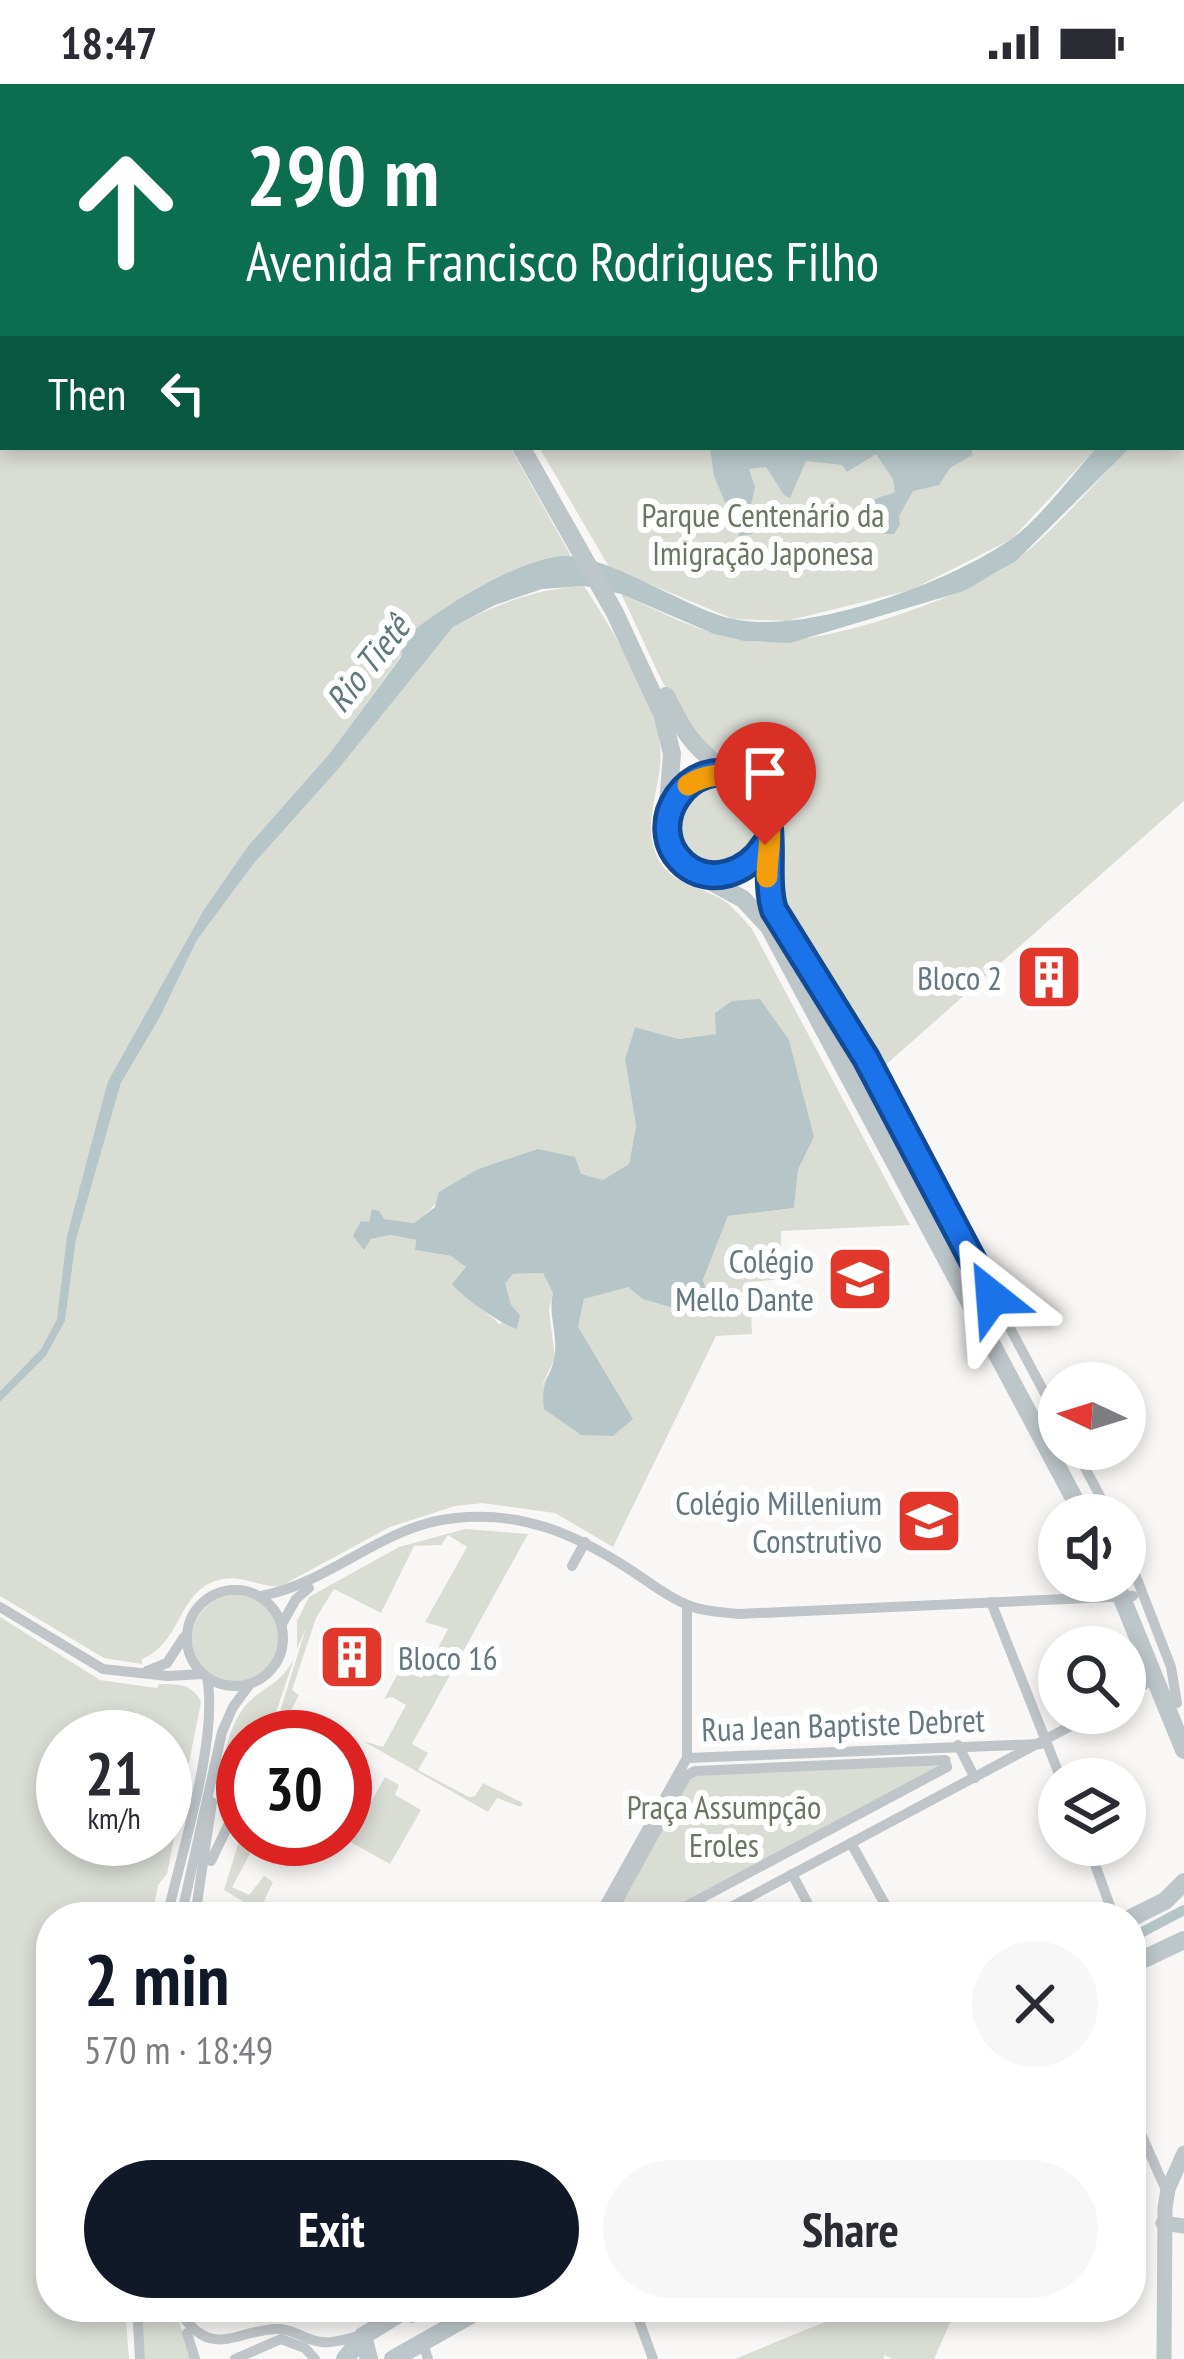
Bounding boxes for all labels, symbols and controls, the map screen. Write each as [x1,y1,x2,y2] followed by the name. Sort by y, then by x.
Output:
[60,13,157,71] text: 18:47
[246,120,439,229] text: 290 m
[48,132,204,288] icon: ahead
[246,226,879,296] text: Avenida Francisco Rodrigues Filho
[150,360,216,426] icon: left
[48,364,126,422] text: Then
[642,493,884,574] park label: Parque Centenário da Imigração Japonesa
[314,603,421,721] water label: Rio Tietê
[714,722,816,845] pin
[732,740,798,806] icon: arrive
[1014,942,1084,1012] building icon: Bloco 2
[917,956,1002,999] place label: Bloco 2
[929,1234,1055,1360] position arrow
[675,1239,814,1320] place label: Colégio Mello Dante
[825,1244,895,1314] school or university icon: Colégio Mello Dante
[1038,1362,1146,1470] north arrow
[1038,1362,1146,1866] map controls
[675,1481,882,1562] place label: Colégio Millenium Construtivo
[894,1486,964,1556] school or university icon: Colégio Millenium Construtivo
[1038,1494,1146,1602] button: sound
[317,1622,387,1692] building icon: Bloco 16
[1038,1626,1146,1734] button: search
[398,1636,498,1679] place label: Bloco 16
[701,1698,985,1750] street label: Rua Jean Baptiste Debret
[216,1710,372,1866] speed limit sign: 30
[85,1734,143,1812] text: 21
[1038,1758,1146,1866] button: layers
[627,1785,821,1866] park label: Praça Assumpção Eroles
[87,1798,141,1837] text: km/h
[84,1932,229,2025] text: 2 min
[972,1941,1098,2067] button: close
[84,2024,273,2075] text: 570 m · 18:49
[84,2160,579,2298] button: Exit
[603,2160,1098,2298] button: Share

